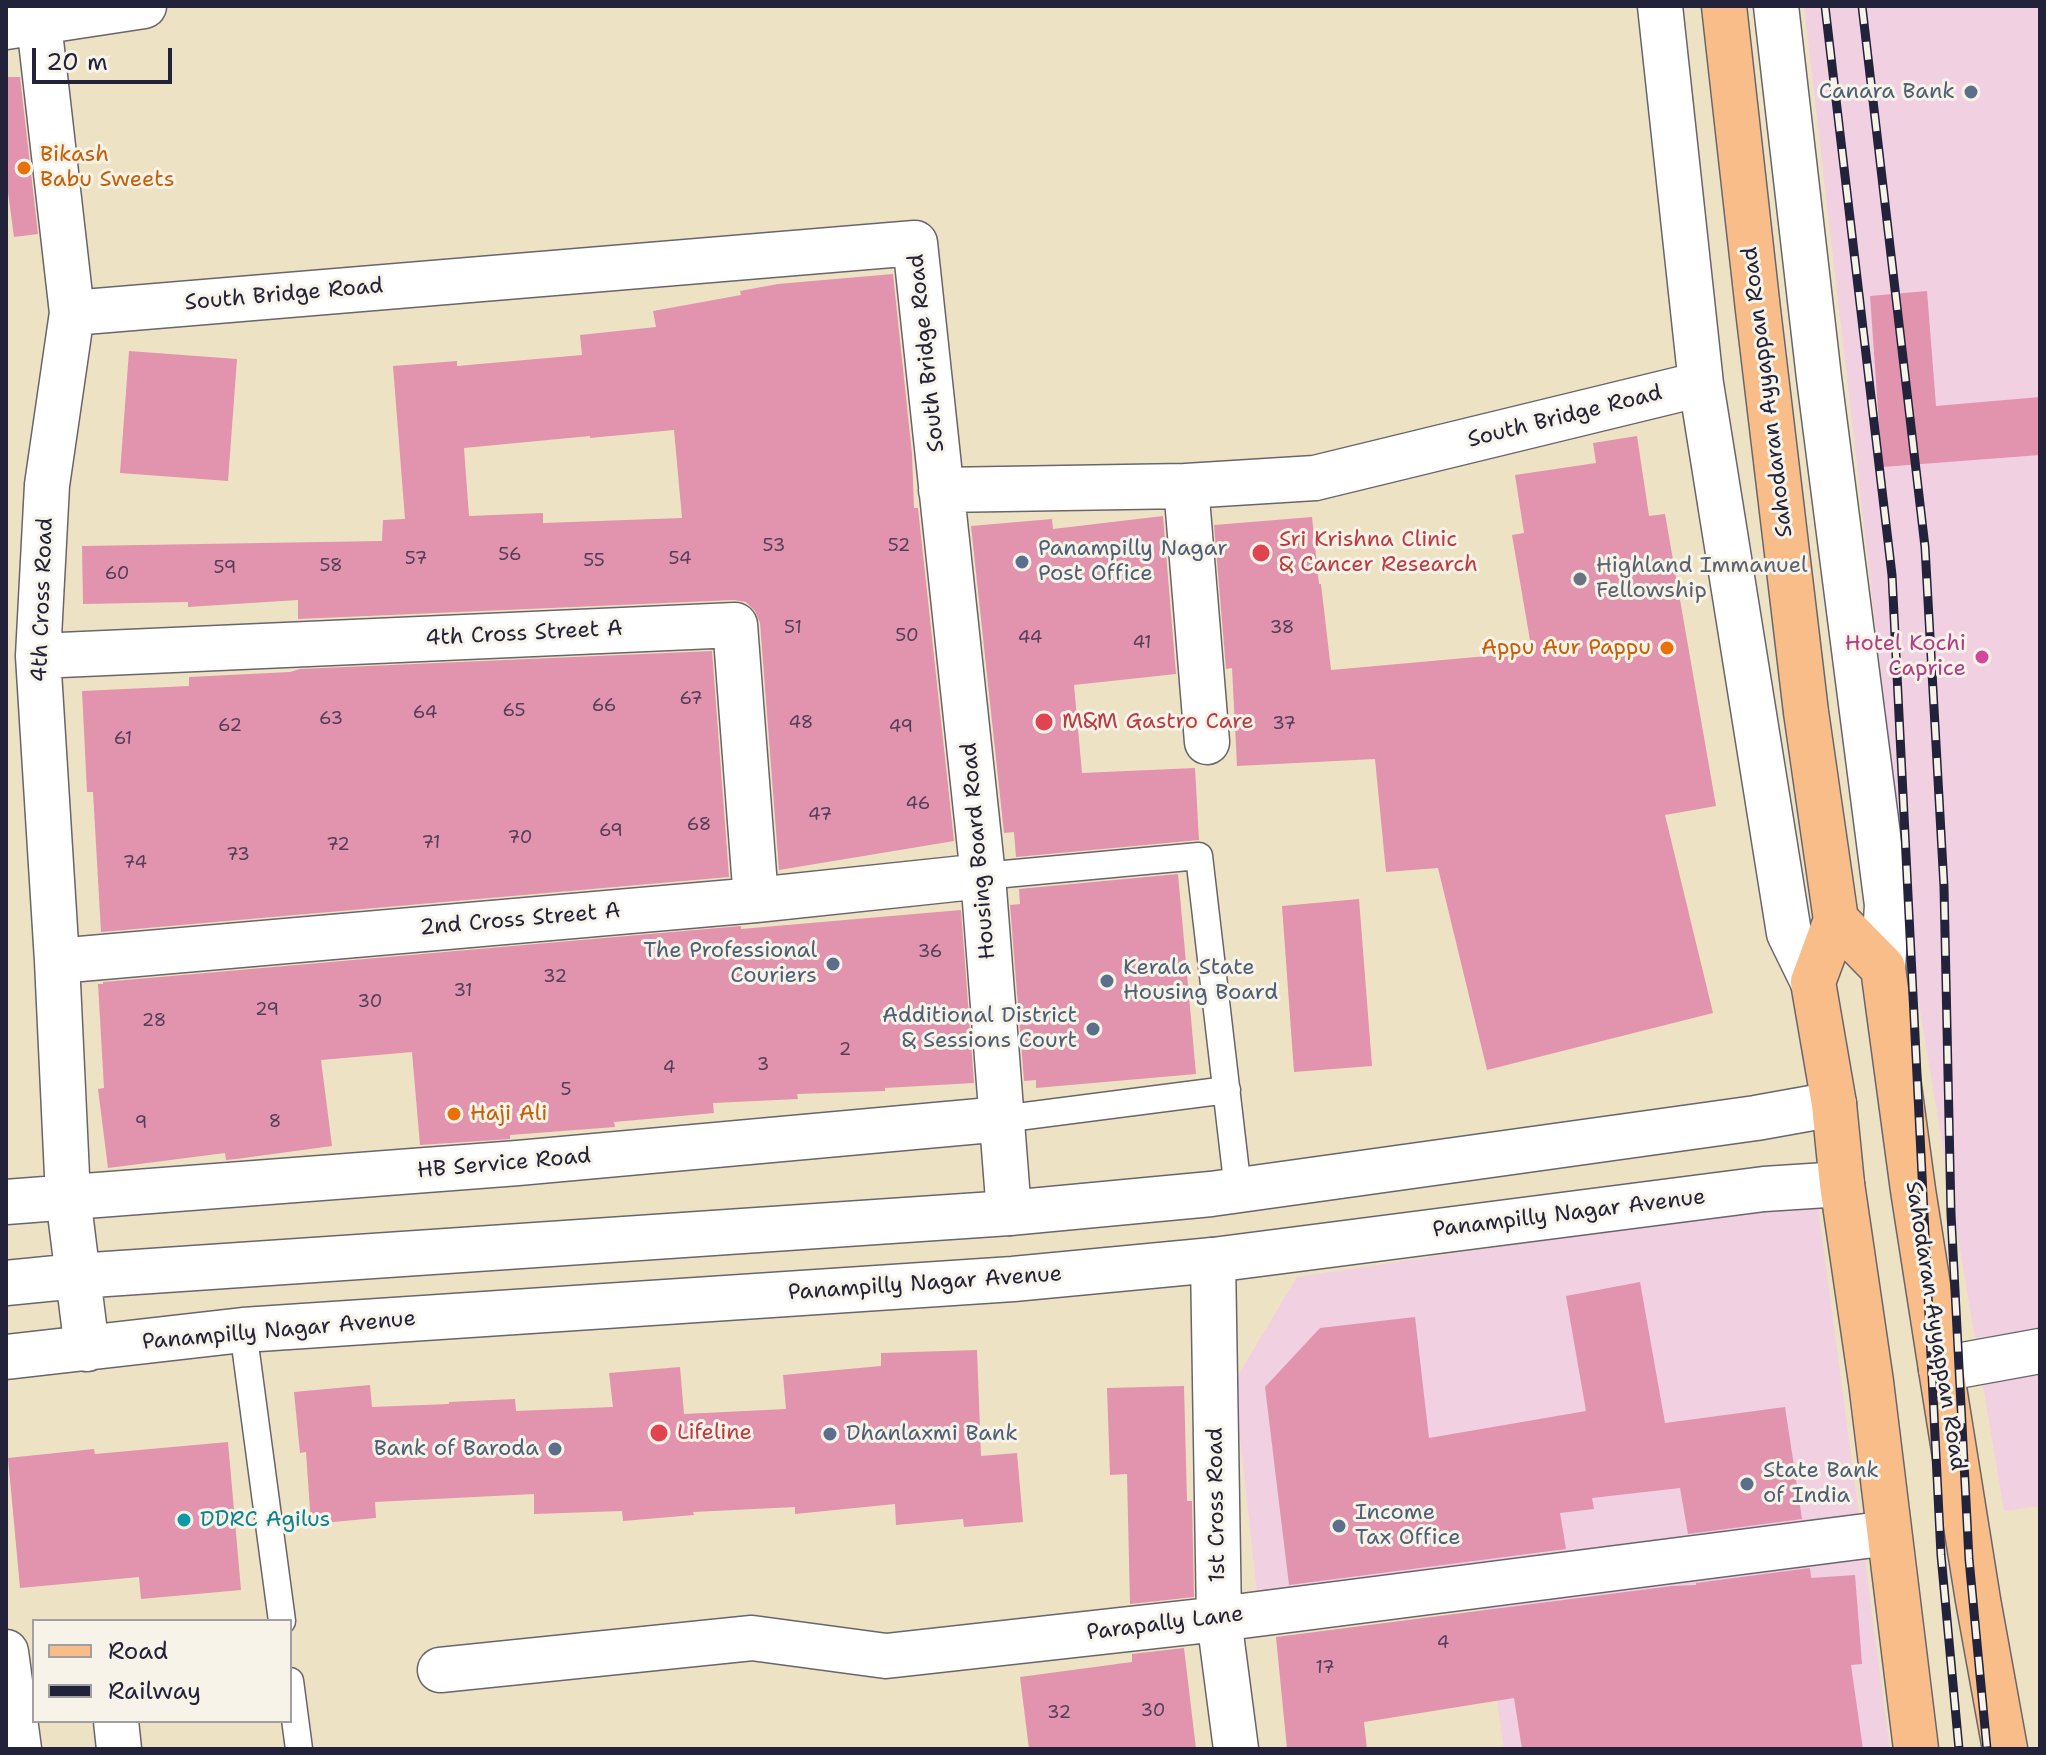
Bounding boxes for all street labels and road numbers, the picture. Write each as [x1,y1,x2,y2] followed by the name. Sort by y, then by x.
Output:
[1737,245,1799,539] street label: Sahodaran Ayyappan Road
[903,253,951,453] street label: South Bridge Road
[184,273,384,317] street label: South Bridge Road
[1465,380,1665,454] street label: South Bridge Road
[27,517,59,683] street label: 4th Cross Road
[425,616,623,652] street label: 4th Cross Street A
[956,741,1002,961] street label: Housing Board Road
[419,898,621,942] street label: 2nd Cross Street A
[416,1143,592,1185] street label: HB Service Road
[1899,1179,1971,1473] street label: Sahodaran Ayyappan Road
[1431,1184,1707,1244] street label: Panampilly Nagar Avenue
[787,1261,1063,1307] street label: Panampilly Nagar Avenue
[141,1306,417,1356] street label: Panampilly Nagar Avenue
[1202,1427,1232,1583] street label: 1st Cross Road
[1085,1601,1245,1647] street label: Parapally Lane

